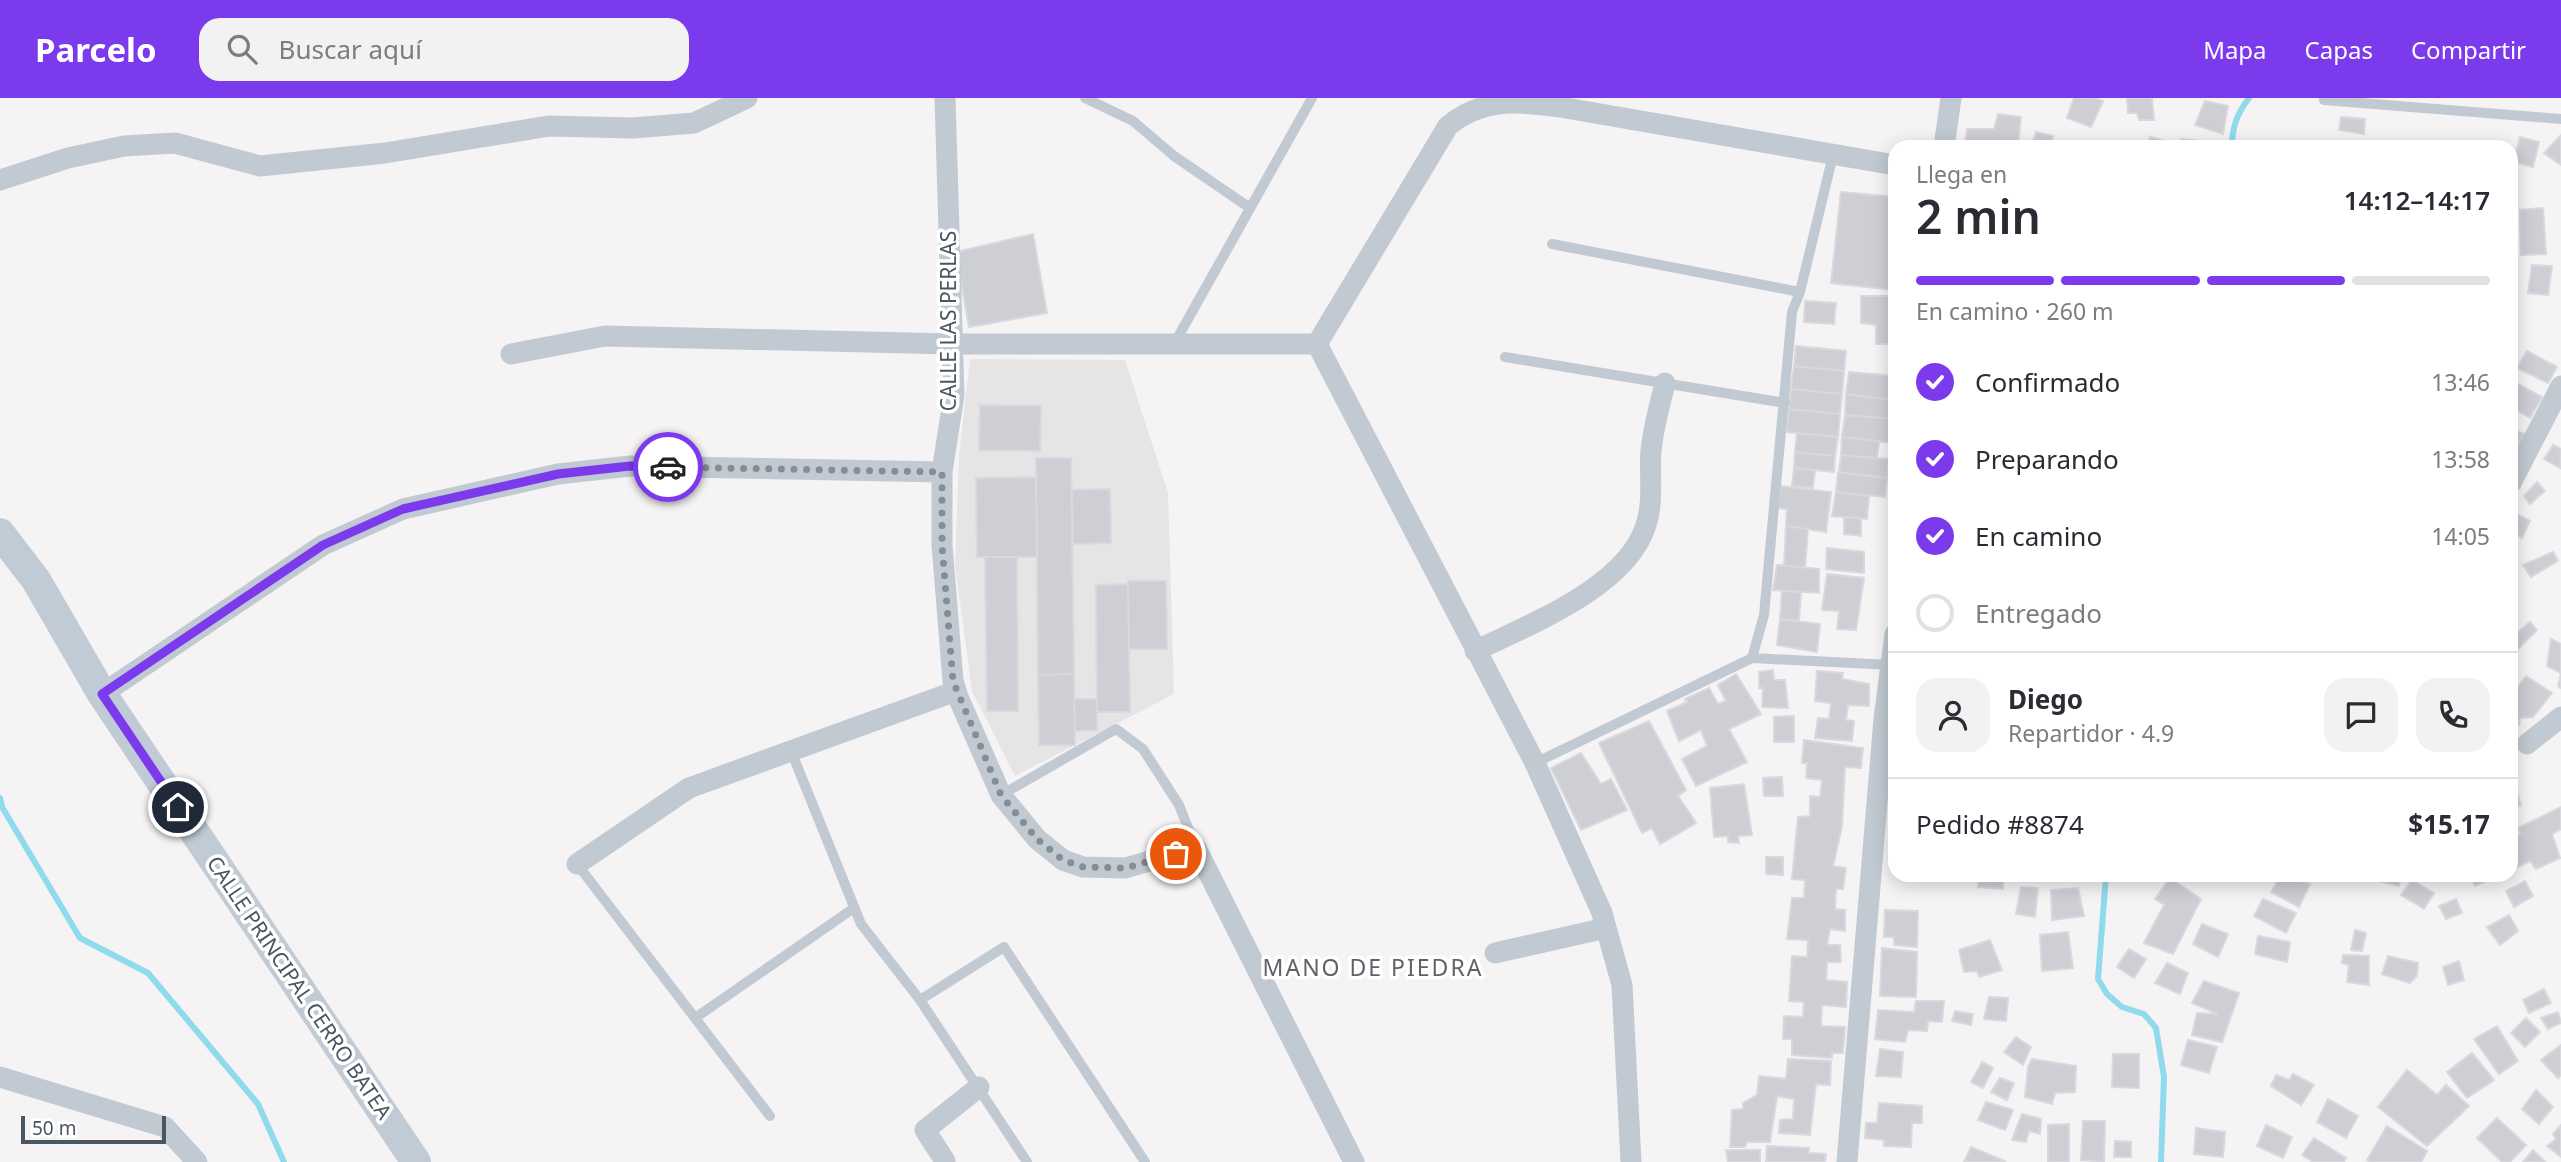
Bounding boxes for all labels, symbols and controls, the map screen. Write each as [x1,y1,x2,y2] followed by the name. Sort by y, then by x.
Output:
[199,18,689,81] search box
[35,27,157,72] text: Parcelo
[223,30,261,68] icon: search
[279,31,422,67] text: Buscar aquí
[2203,33,2267,66] text: Mapa
[2305,33,2373,66] text: Capas
[2411,33,2526,66] text: Compartir
[1916,158,2007,190] text: Llega en
[2344,182,2490,218] text: 14:12–14:17
[1916,185,2041,247] text: 2 min
[934,231,962,411] street label: CALLE LAS PERLAS
[1916,295,2114,327] text: En camino · 260 m
[1916,363,1954,401] icon: check
[1975,364,2120,400] text: Confirmado
[2431,366,2490,398] text: 13:46
[633,432,703,502] courier
[1916,440,1954,478] icon: check
[1975,441,2119,477] text: Preparando
[2431,443,2490,475] text: 13:58
[649,448,687,486] icon: car
[1916,517,1954,555] icon: check
[1975,518,2102,554] text: En camino
[2431,520,2490,552] text: 14:05
[1975,595,2102,631] text: Entregado
[1916,678,1990,752] button: person
[2324,678,2398,752] button: chat
[2416,678,2490,752] button: phone
[2008,681,2083,717] text: Diego
[2008,717,2174,749] text: Repartidor · 4.9
[148,777,208,837] pin
[159,788,197,826] icon: home
[1916,806,2084,842] text: Pedido #8874
[2408,806,2490,842] text: $15.17
[1146,824,1206,884] pin
[1157,835,1195,873] icon: bag
[201,850,399,1125] street label: CALLE PRINCIPAL CERRO BATEA
[1263,951,1483,983] district label: MANO DE PIEDRA
[21,1113,166,1145] scale bar
[32,1115,76,1141] text: 50 m

